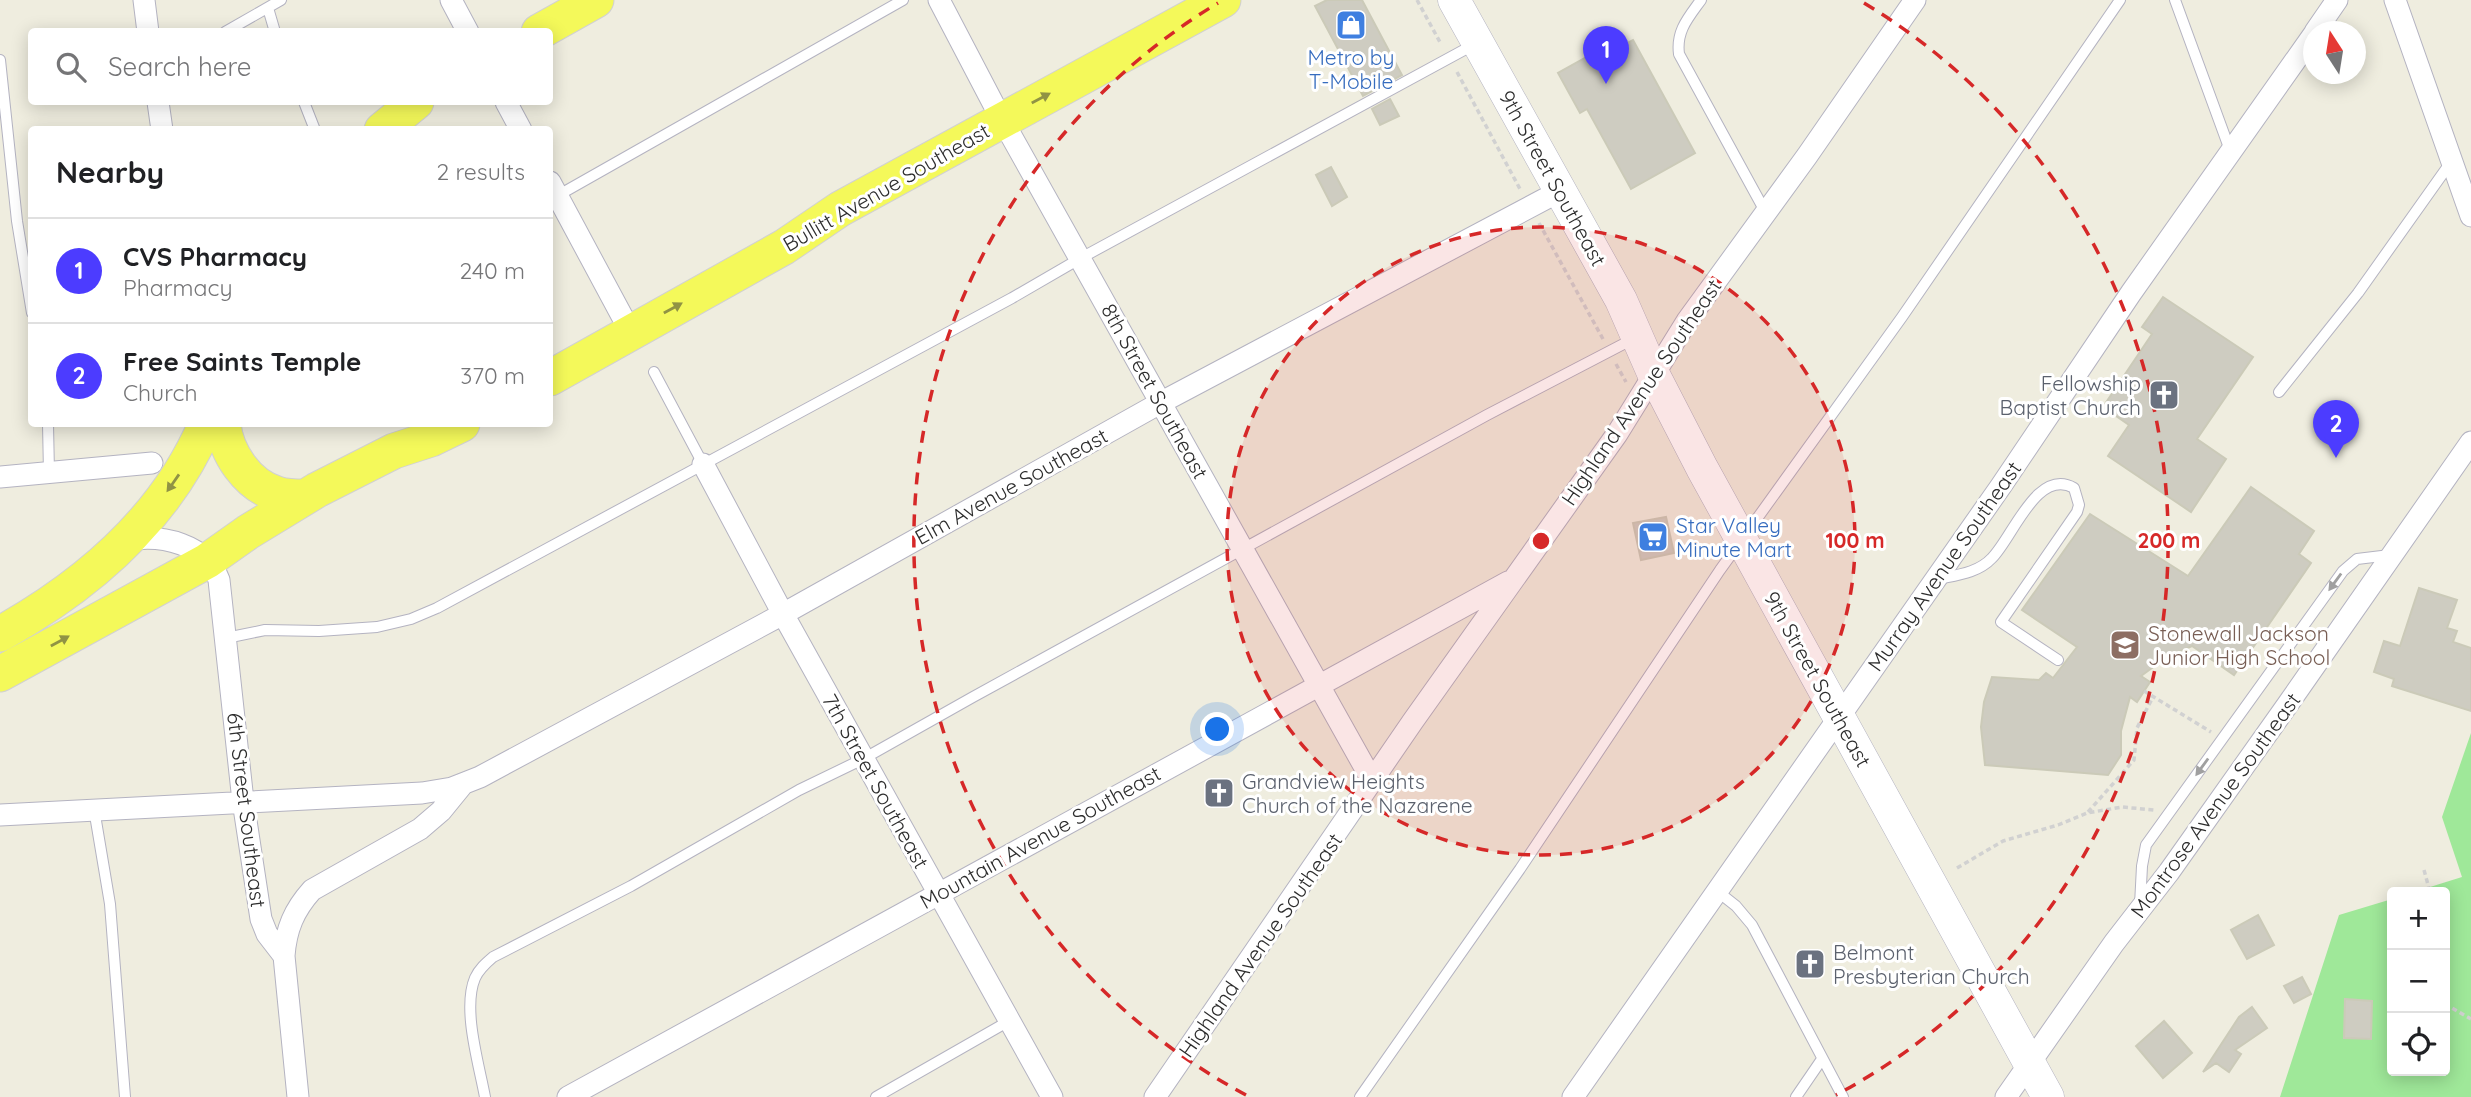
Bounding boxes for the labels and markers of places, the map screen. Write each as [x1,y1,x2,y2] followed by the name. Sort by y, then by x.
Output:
[1334,8,1368,42] shop icon: Metro by T-Mobile
[1583,26,1629,84] pin: 1
[1307,44,1395,94] place label: Metro by T-Mobile
[2000,370,2141,420] place label: Fellowship Baptist Church
[2147,378,2181,412] church icon: Fellowship Baptist Church
[2313,400,2359,458] pin: 2
[1676,512,1792,562] place label: Star Valley Minute Mart
[1636,520,1670,554] supermarket icon: Star Valley Minute Mart
[1529,529,1553,553] centre of rings
[2148,620,2330,670] place label: Stonewall Jackson Junior High School
[2108,628,2142,662] school or university icon: Stonewall Jackson Junior High School
[1242,768,1473,818] place label: Grandview Heights Church of the Nazarene
[1202,776,1236,810] church icon: Grandview Heights Church of the Nazarene
[1833,939,2030,989] place label: Belmont Presbyterian Church
[1793,947,1827,981] church icon: Belmont Presbyterian Church

